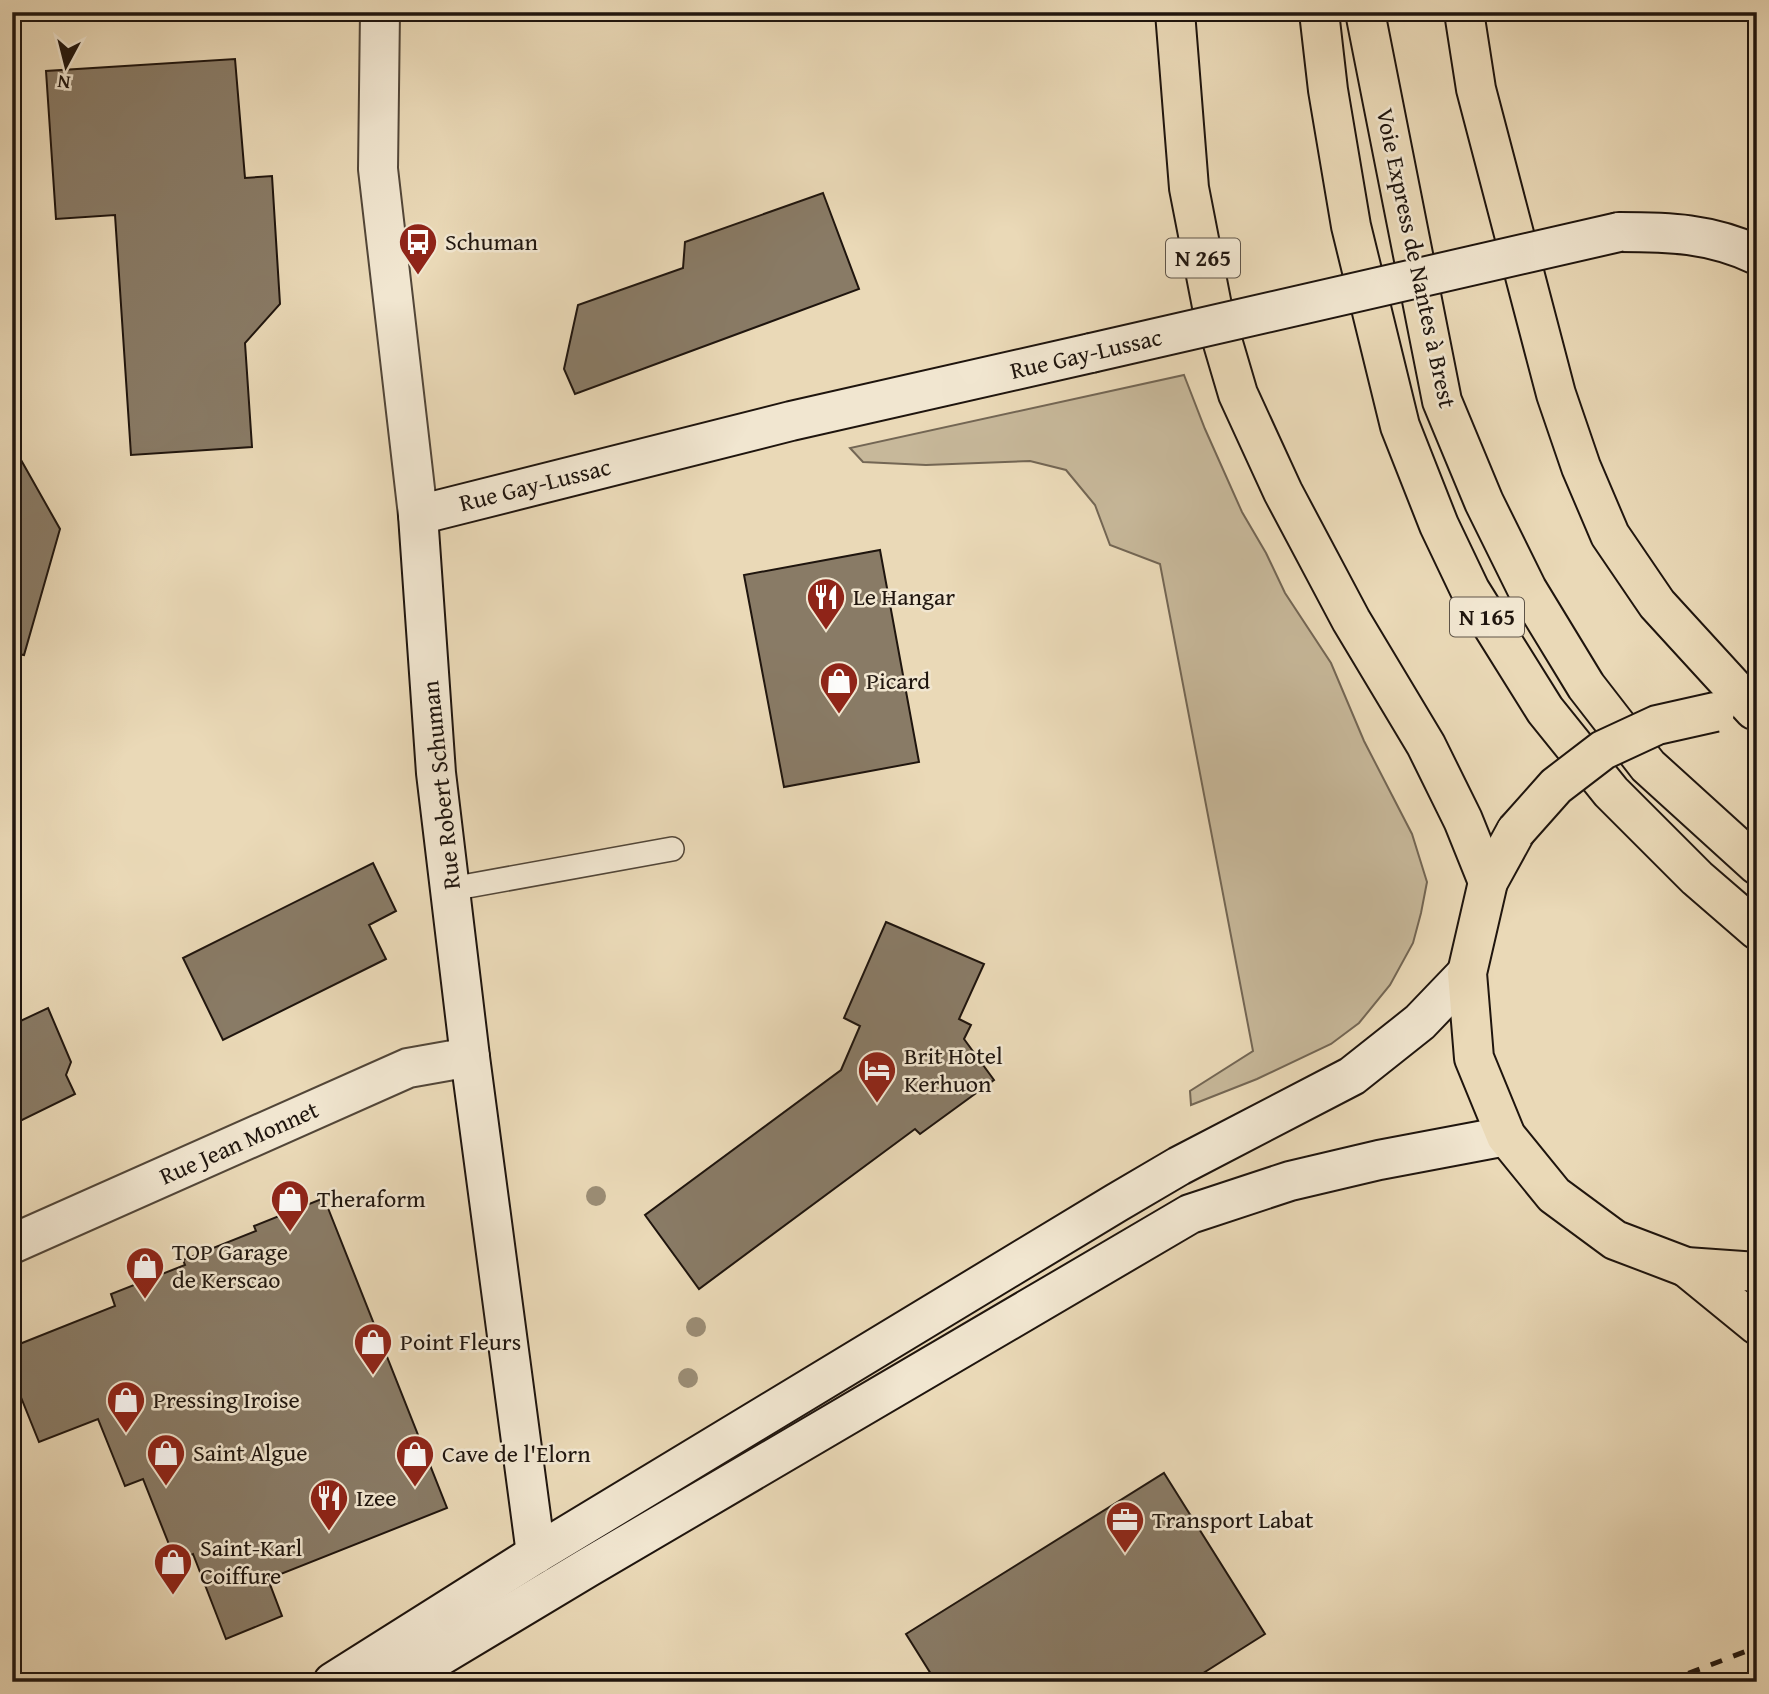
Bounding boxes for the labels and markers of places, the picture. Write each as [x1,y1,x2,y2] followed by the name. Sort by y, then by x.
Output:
[397,221,439,276] bus stop icon: Schuman
[445,224,538,259] place label: Schuman
[805,576,847,631] restaurant icon: Le Hangar
[853,579,955,614] place label: Le Hangar
[818,660,860,715] shop icon: Picard
[866,663,930,698] place label: Picard
[904,1038,1003,1101] place label: Brit Hotel Kerhuon
[856,1049,898,1104] hotel icon: Brit Hotel Kerhuon
[269,1178,311,1233] shop icon: Theraform
[317,1181,426,1216] place label: Theraform
[172,1234,288,1297] place label: TOP Garage de Kerscao
[124,1245,166,1300] shop icon: TOP Garage de Kerscao
[352,1321,394,1376] shop icon: Point Fleurs
[400,1324,521,1359] place label: Point Fleurs
[105,1379,147,1434] shop icon: Pressing Iroise
[153,1382,300,1417] place label: Pressing Iroise
[145,1432,187,1487] shop icon: Saint Algue
[394,1433,436,1488] shop icon: Cave de l'Elorn
[193,1435,308,1470] place label: Saint Algue
[442,1436,591,1471] place label: Cave de l'Elorn
[308,1477,350,1532] restaurant icon: Izee
[356,1480,396,1515] place label: Izee
[1104,1499,1146,1554] office icon: Transport Labat
[1152,1502,1314,1537] place label: Transport Labat
[200,1530,302,1593] place label: Saint-Karl Coiffure
[152,1541,194,1596] shop icon: Saint-Karl Coiffure

